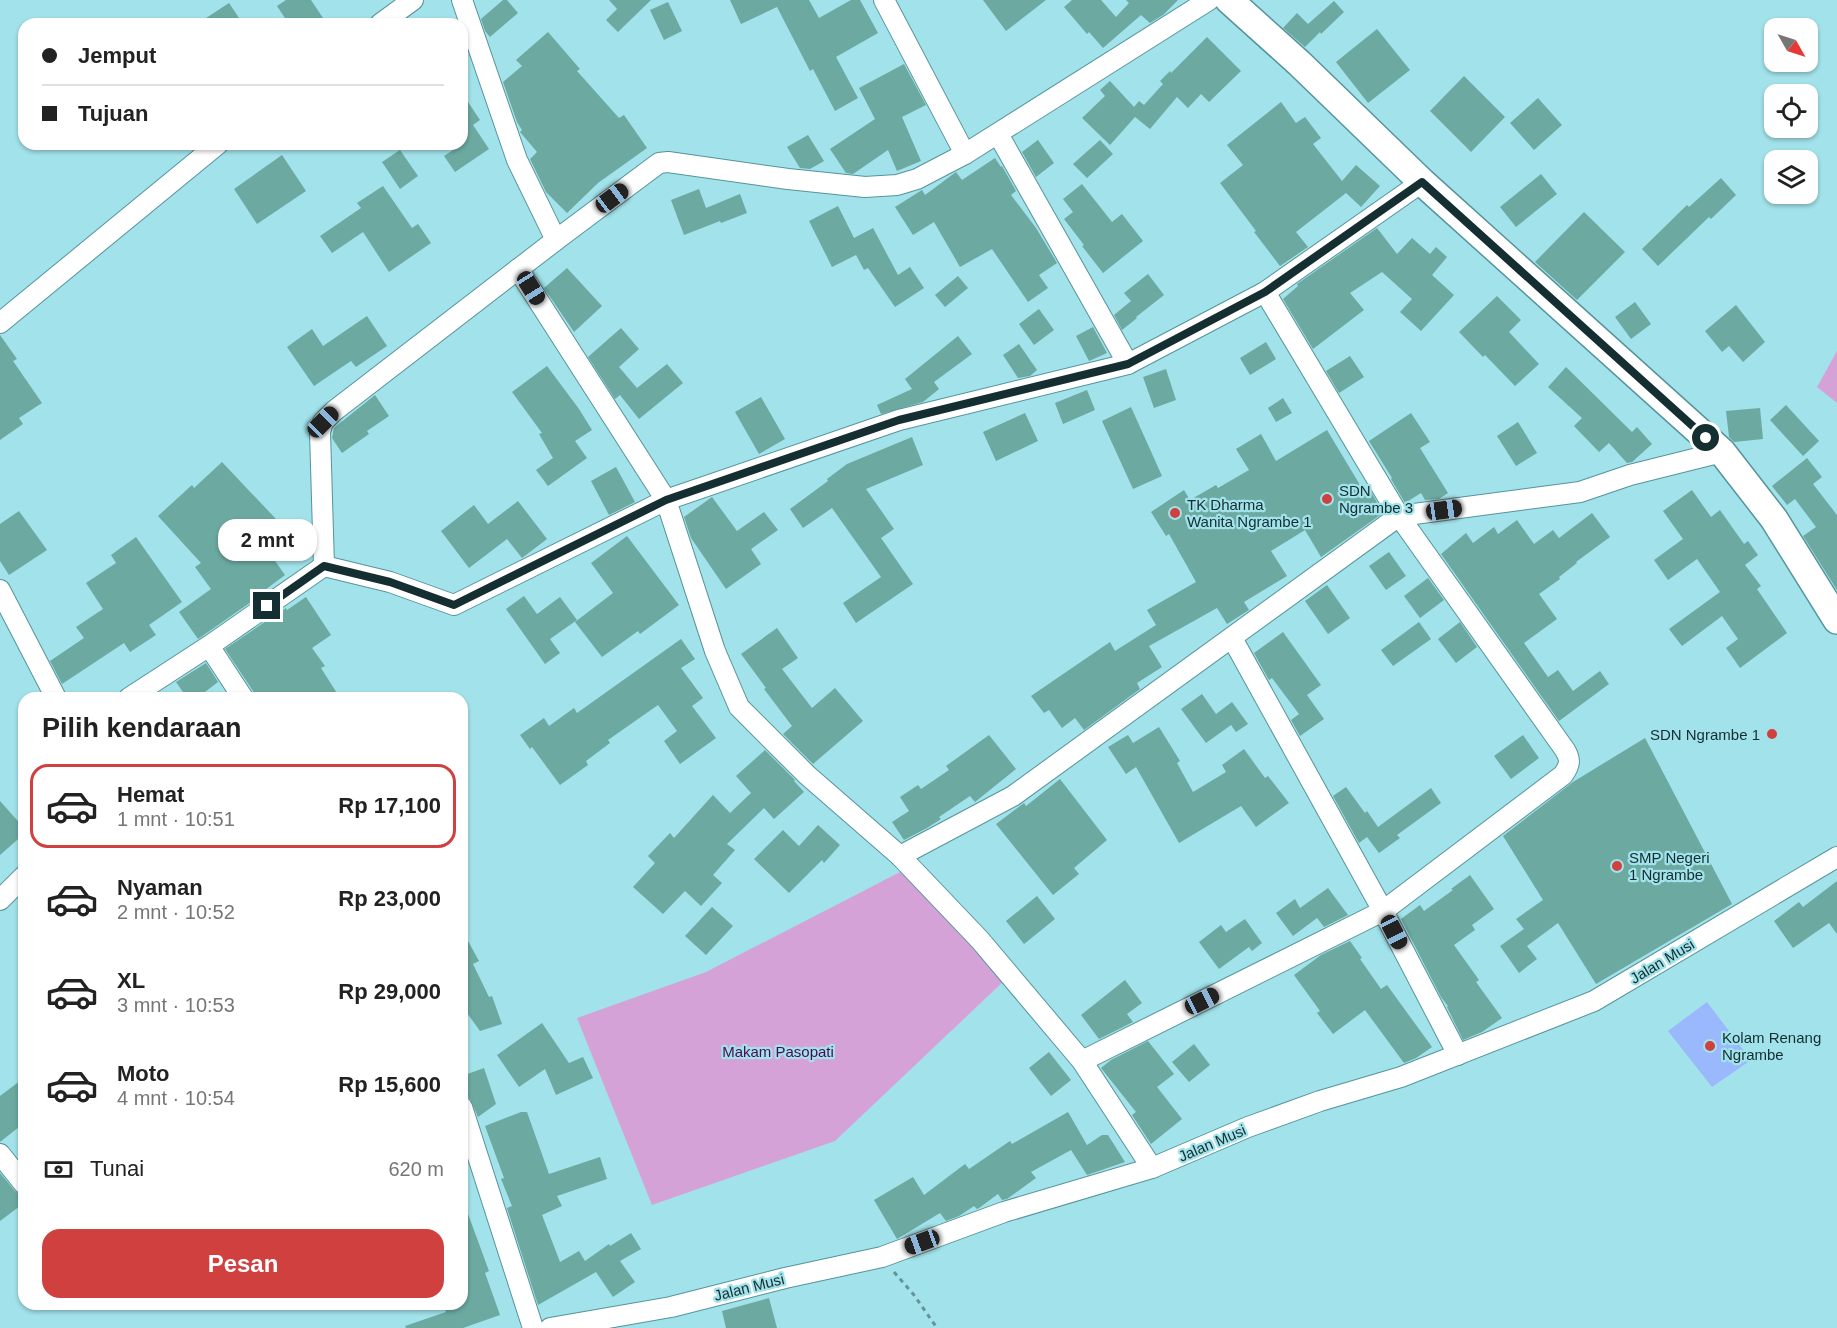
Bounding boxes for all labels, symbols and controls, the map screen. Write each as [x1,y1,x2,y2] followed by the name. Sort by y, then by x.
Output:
[1764,18,1818,72] north arrow
[1764,18,1818,204] map controls
[78,43,156,68] text: Jemput
[1764,84,1818,138] button: locate
[78,101,148,126] text: Tujuan
[1764,150,1818,204] button: layers
[592,180,632,216] car
[514,268,548,308] car
[304,403,342,441] car
[1692,424,1719,451] route start
[1339,482,1413,516] place label: SDN Ngrambe 3
[1320,492,1334,506] marker: SDN Ngrambe 3
[1187,496,1312,530] place label: TK Dharma Wanita Ngrambe 1
[1425,499,1463,521] car
[1168,506,1182,520] marker: TK Dharma Wanita Ngrambe 1
[218,519,316,561] callout: 2 mnt
[241,529,294,551] text: 2 mnt
[253,592,280,619] route end
[42,713,242,743] text: Pilih kendaraan
[1650,726,1760,743] place label: SDN Ngrambe 1
[1765,727,1779,741] marker: SDN Ngrambe 1
[45,779,99,833] icon: car
[117,782,184,807] text: Hemat
[338,793,441,818] text: Rp 17,100
[117,808,235,830] text: 1 mnt · 10:51
[1629,849,1710,883] place label: SMP Negeri 1 Ngrambe
[1610,859,1624,873] marker: SMP Negeri 1 Ngrambe
[45,872,99,926] icon: car
[117,875,203,900] text: Nyaman
[338,886,441,911] text: Rp 23,000
[117,901,235,923] text: 2 mnt · 10:52
[1378,912,1410,952] car
[1627,935,1697,987] street label: Jalan Musi
[45,965,99,1019] icon: car
[117,968,145,993] text: XL
[338,979,441,1004] text: Rp 29,000
[1182,985,1222,1017] car
[117,994,235,1016] text: 3 mnt · 10:53
[1722,1029,1821,1063] place label: Kolam Renang Ngrambe
[1703,1039,1717,1053] marker: Kolam Renang Ngrambe
[722,1043,834,1060] park label: Makam Pasopati
[45,1058,99,1112] icon: car
[117,1061,170,1086] text: Moto
[338,1072,441,1097] text: Rp 15,600
[117,1087,235,1109] text: 4 mnt · 10:54
[1176,1121,1248,1165] street label: Jalan Musi
[42,1153,75,1186] icon: cash
[90,1156,144,1181] text: Tunai
[388,1158,444,1180] text: 620 m
[902,1227,942,1257] car
[42,1229,444,1298] button: Pesan
[712,1270,786,1304] street label: Jalan Musi

